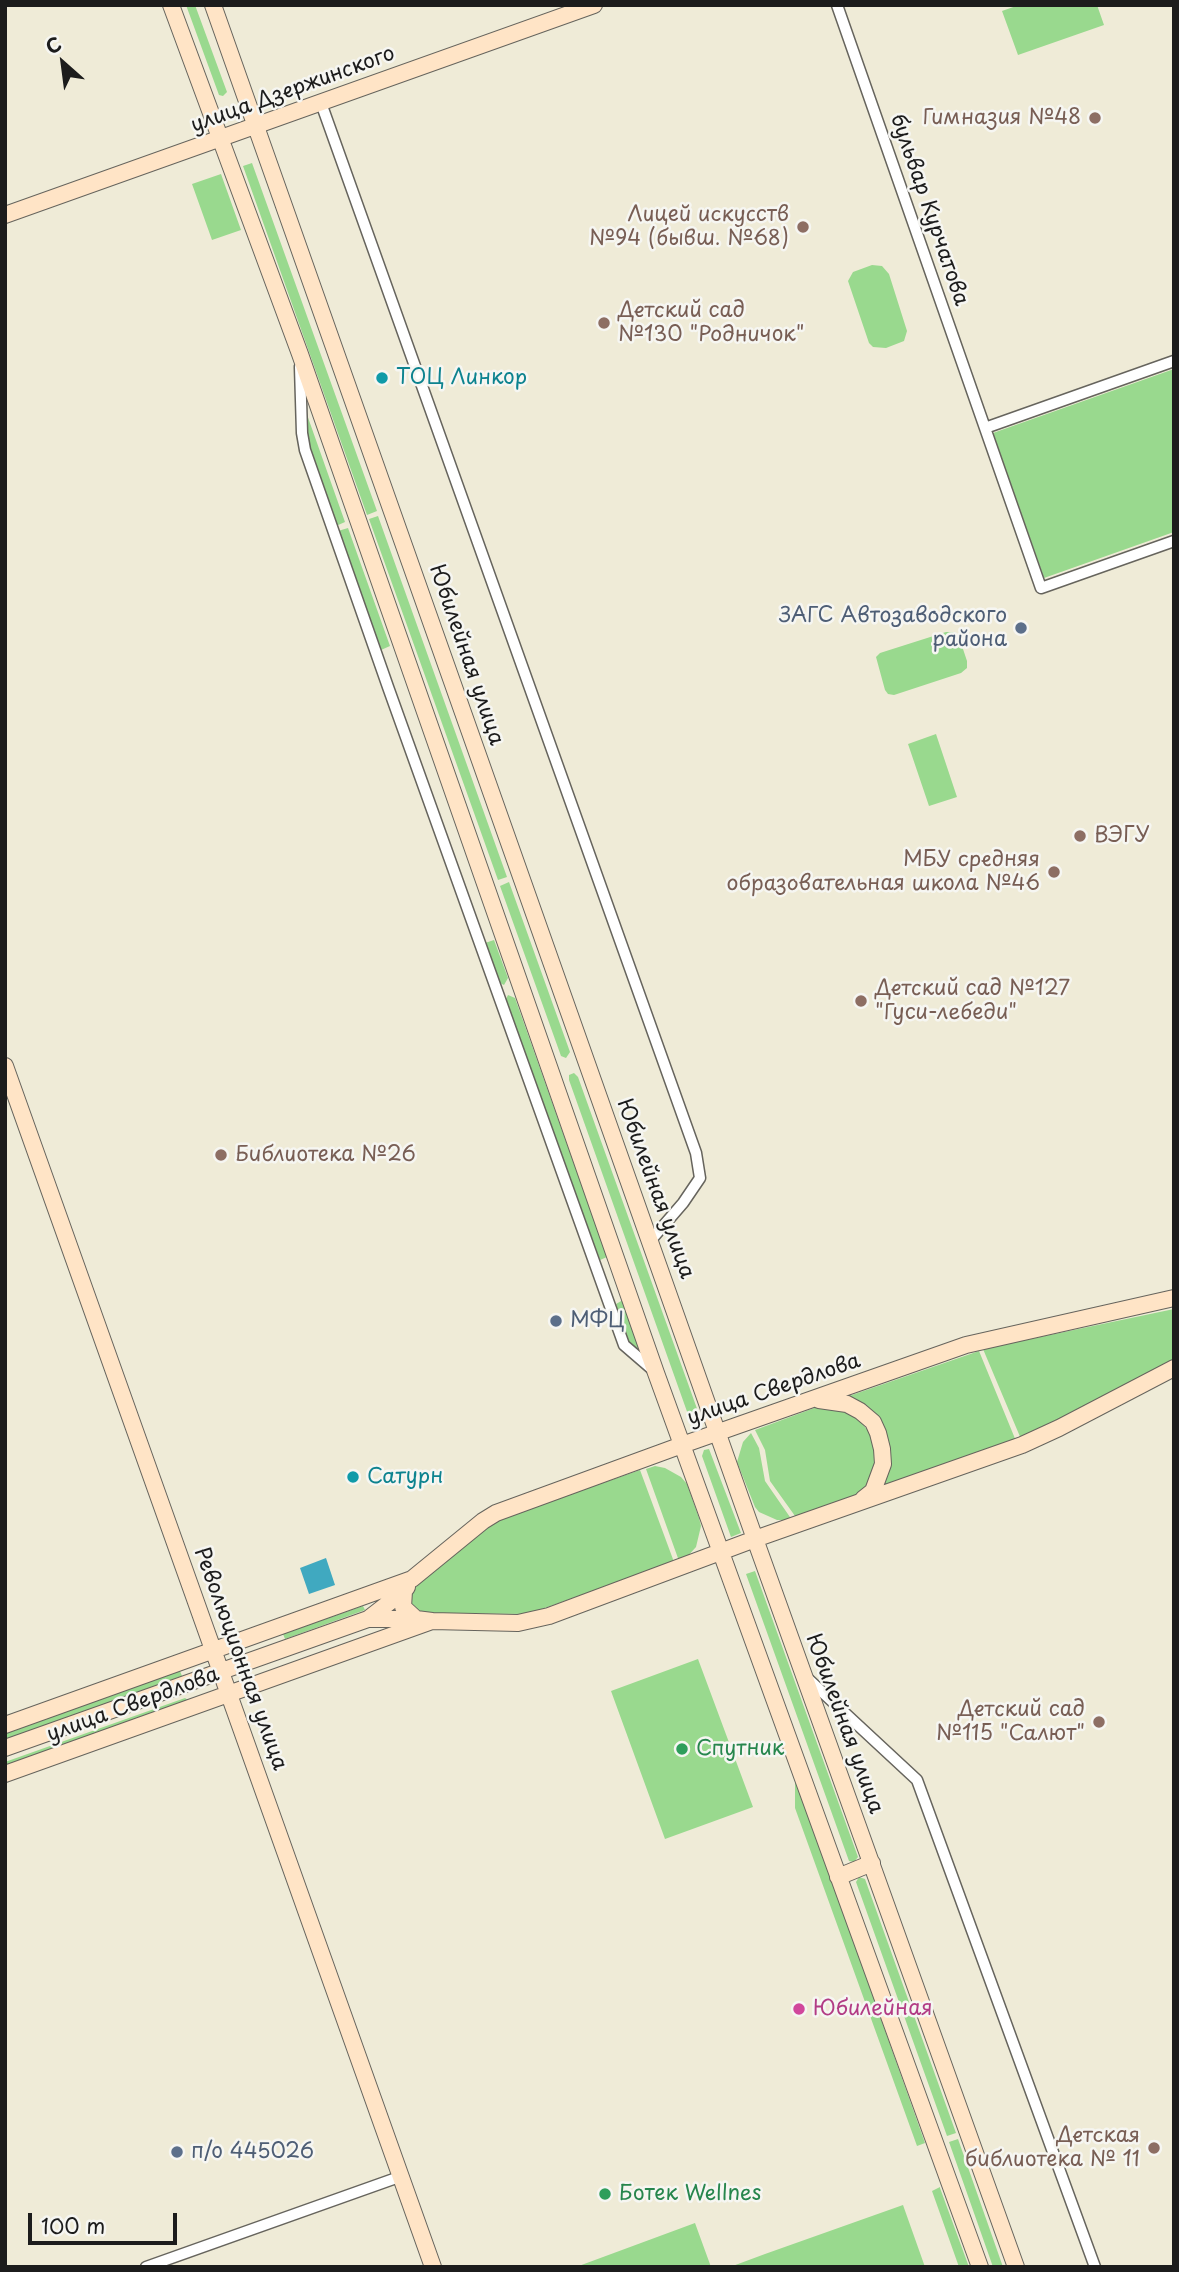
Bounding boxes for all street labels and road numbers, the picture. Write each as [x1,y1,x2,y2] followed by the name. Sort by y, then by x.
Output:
[187,41,399,139] street label: улица Дзержинского
[884,111,974,309] street label: бульвар Курчатова
[423,561,509,749] street label: Юбилейная улица
[611,1096,699,1282] street label: Юбилейная улица
[684,1349,864,1431] street label: улица Свердлова
[188,1544,292,1774] street label: Революционная улица
[800,1631,888,1817] street label: Юбилейная улица
[43,1662,223,1748] street label: улица Свердлова

